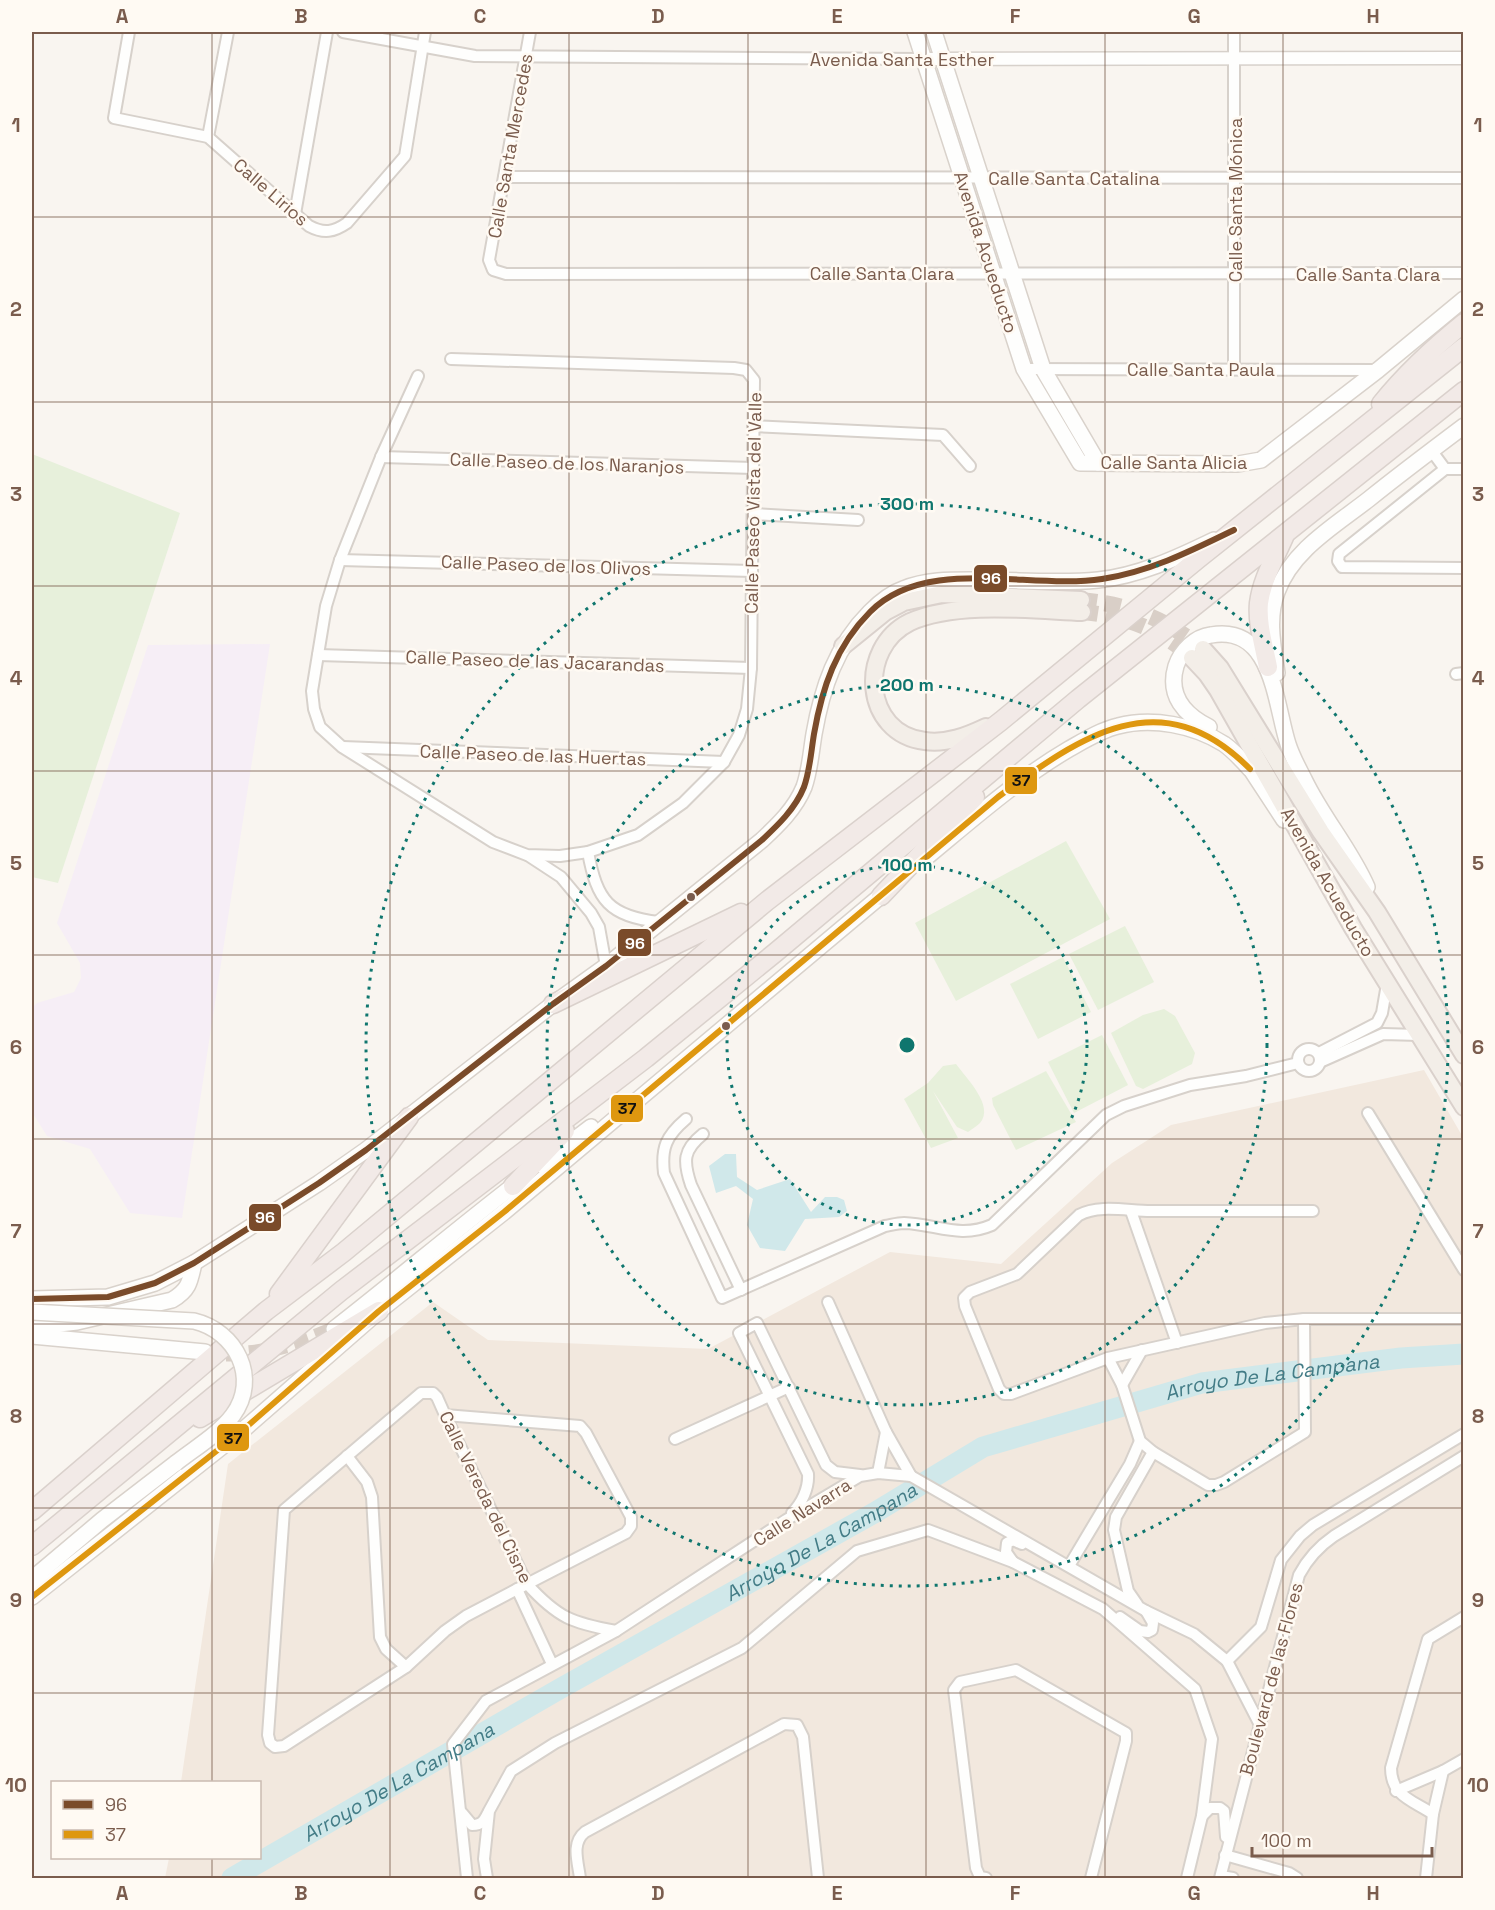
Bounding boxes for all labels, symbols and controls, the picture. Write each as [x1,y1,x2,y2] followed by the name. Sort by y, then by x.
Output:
[116,3,129,29] text: A
[294,3,308,29] text: B
[474,3,487,29] text: C
[651,3,665,29] text: D
[831,3,843,29] text: E
[1010,3,1021,29] text: F
[1187,3,1201,29] text: G
[1366,3,1380,29] text: H
[810,48,994,71] street label: Avenida Santa Esther
[482,52,538,240] street label: Calle Santa Mercedes
[11,112,21,138] text: 1
[1473,112,1483,138] text: 1
[1224,118,1247,282] street label: Calle Santa Mónica
[229,153,313,231] street label: Calle Lirios
[988,167,1160,190] street label: Calle Santa Catalina
[949,168,1023,336] street label: Avenida Acueducto
[810,262,954,285] street label: Calle Santa Clara
[1296,263,1440,286] street label: Calle Santa Clara
[10,296,22,322] text: 2
[1472,296,1484,322] text: 2
[1127,358,1275,381] street label: Calle Santa Paula
[740,392,766,614] street label: Calle Paseo Vista del Valle
[449,447,685,479] street label: Calle Paseo de los Naranjos
[1101,451,1247,474] street label: Calle Santa Alicia
[10,481,22,507] text: 3
[1472,481,1484,507] text: 3
[880,492,934,515] text: 300 m
[441,550,651,580] street label: Calle Paseo de los Olivos
[973,564,1008,593] line badge: 96
[981,568,1001,589] text: 96
[405,645,665,677] street label: Calle Paseo de las Jacarandas
[10,665,23,691] text: 4
[1472,665,1485,691] text: 4
[880,673,934,696] text: 200 m
[419,740,647,770] street label: Calle Paseo de las Huertas
[1004,766,1038,795] line badge: 37
[1012,770,1030,791] text: 37
[1276,803,1380,961] street label: Avenida Acueducto
[10,850,22,876] text: 5
[1472,850,1484,876] text: 5
[881,853,933,876] text: 100 m
[685,891,697,903] unlabelled marker
[617,928,652,957] line badge: 96
[625,933,645,954] text: 96
[720,1020,732,1032] unlabelled marker
[10,1034,22,1060] text: 6
[1472,1034,1484,1060] text: 6
[897,1035,917,1055] centre of rings
[610,1094,644,1123] line badge: 37
[618,1098,636,1119] text: 37
[248,1203,282,1232] line badge: 96
[255,1207,275,1228] text: 96
[10,1218,22,1244] text: 7
[1472,1218,1484,1244] text: 7
[1161,1348,1381,1406] water label: Arroyo De La Campana
[10,1403,22,1429] text: 8
[1472,1403,1484,1429] text: 8
[434,1407,538,1587] street label: Calle Vereda del Cisne
[216,1423,250,1452] line badge: 37
[224,1428,242,1449] text: 37
[749,1473,855,1551] street label: Calle Navarra
[720,1477,922,1607] water label: Arroyo De La Campana
[1234,1580,1308,1778] street label: Boulevard de las Flores
[10,1587,22,1613] text: 9
[1472,1587,1484,1613] text: 9
[298,1716,499,1848] water label: Arroyo De La Campana
[5,1772,27,1798] text: 10
[1467,1772,1489,1798] text: 10
[51,1781,261,1859] legend
[105,1793,127,1816] text: 96
[1252,1820,1432,1858] scale bar
[105,1823,126,1846] text: 37
[1261,1829,1312,1852] text: 100 m
[116,1880,129,1906] text: A
[294,1880,308,1906] text: B
[474,1880,487,1906] text: C
[651,1880,665,1906] text: D
[831,1880,843,1906] text: E
[1010,1880,1021,1906] text: F
[1187,1880,1201,1906] text: G
[1366,1880,1380,1906] text: H

